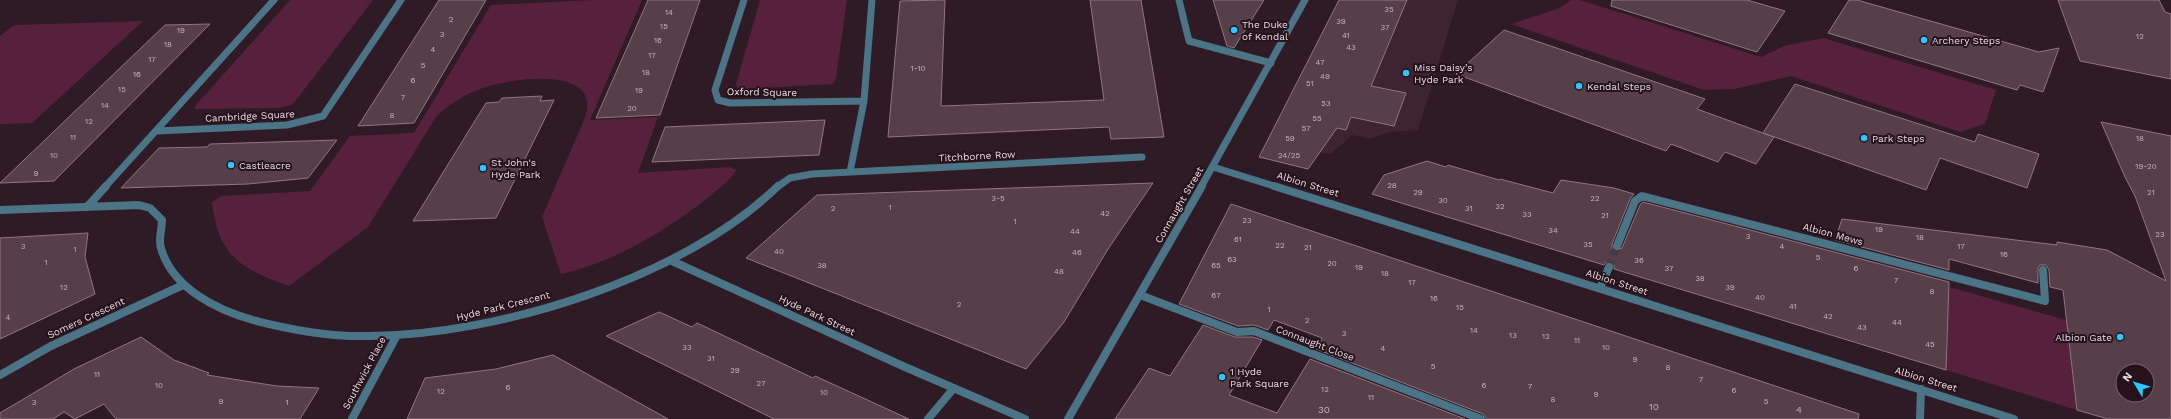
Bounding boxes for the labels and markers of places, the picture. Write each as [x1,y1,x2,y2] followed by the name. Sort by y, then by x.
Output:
[1242,19,1288,42] place label: The Duke of Kendal
[1229,25,1239,35] marker: The Duke of Kendal
[1919,35,1929,45] marker: Archery Steps
[1932,35,2000,46] place label: Archery Steps
[1414,62,1472,85] place label: Miss Daisy’s Hyde Park
[1401,68,1411,78] marker: Miss Daisy’s Hyde Park
[1574,81,1584,91] marker: Kendal Steps
[1587,81,1651,92] place label: Kendal Steps
[1859,133,1869,143] marker: Park Steps
[1872,133,1925,144] place label: Park Steps
[491,157,541,180] place label: St John's Hyde Park
[226,160,236,170] marker: Castleacre
[239,160,291,171] place label: Castleacre
[478,163,488,173] marker: St John's Hyde Park
[2055,332,2112,343] place label: Albion Gate
[2115,332,2125,342] marker: Albion Gate
[1230,366,1289,389] place label: 1 Hyde Park Square
[1217,372,1227,382] marker: 1 Hyde Park Square

